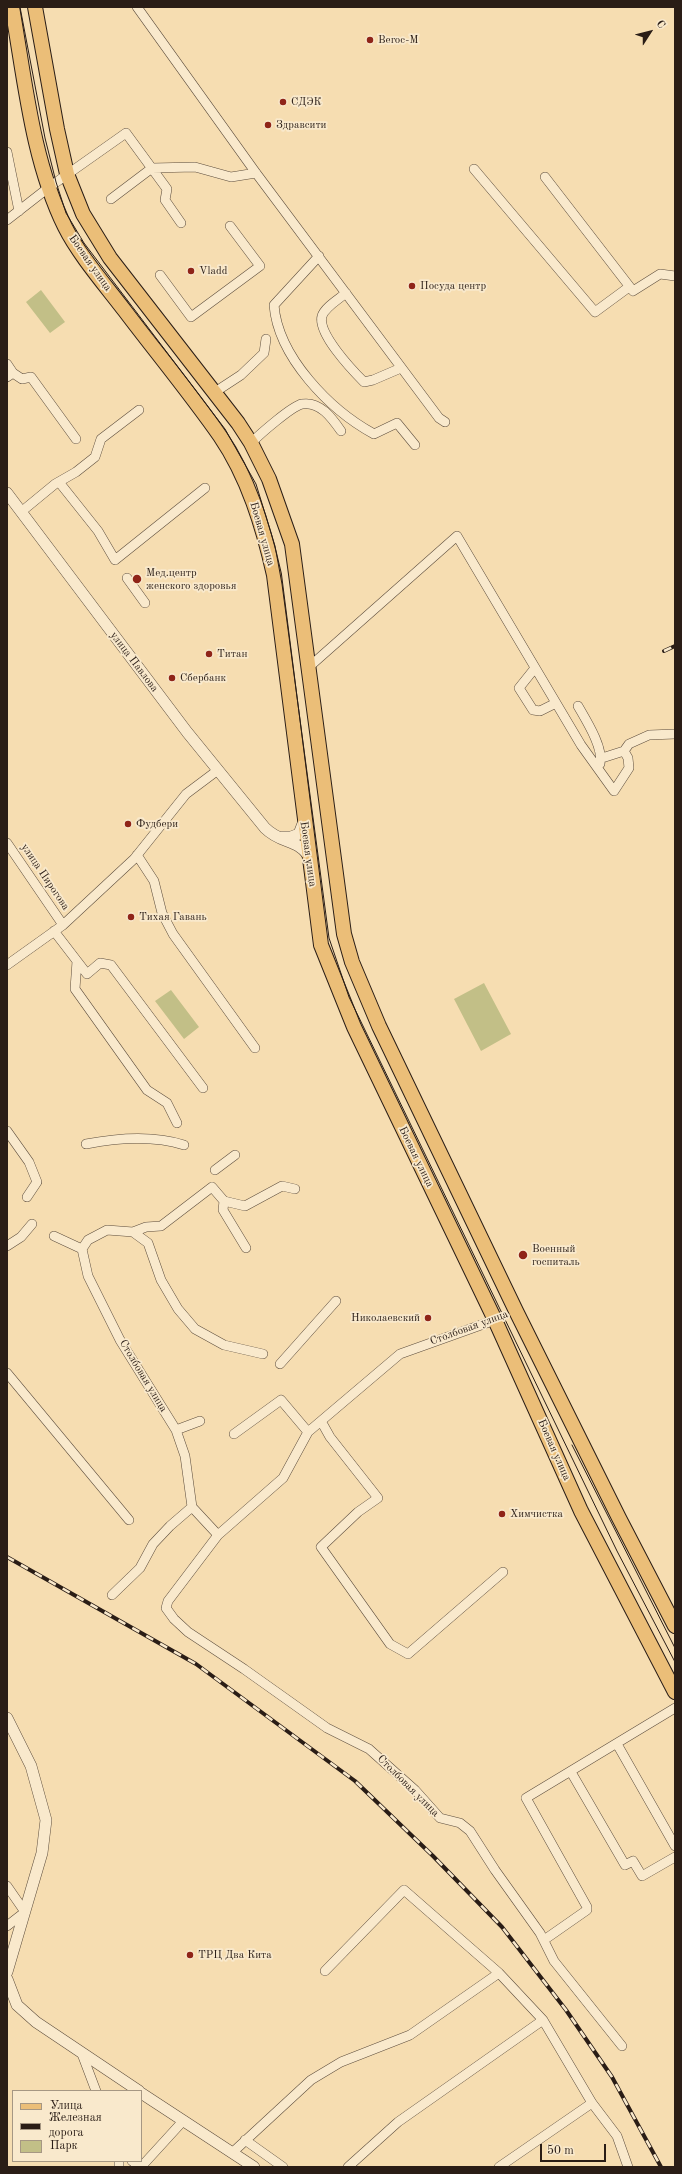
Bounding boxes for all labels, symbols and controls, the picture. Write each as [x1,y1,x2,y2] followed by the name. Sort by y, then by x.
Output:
[630,12,670,52] north arrow
[654,18,667,31] text: С
[378,33,418,47] place label: Вегос-М
[365,35,375,45] marker: Вегос-М
[291,95,322,109] place label: СДЭК
[278,97,288,107] marker: СДЭК
[276,118,326,132] place label: Здравсити
[263,120,273,130] marker: Здравсити
[66,232,114,294] street label: Боевая улица
[199,264,227,278] place label: Vladd
[186,266,196,276] marker: Vladd
[420,279,486,293] place label: Посуда центр
[407,281,417,291] marker: Посуда центр
[247,500,277,568] street label: Боевая улица
[146,566,236,592] place label: Мед.центр женского здоровья
[131,573,143,585] marker: Мед.центр женского здоровья
[107,629,161,695] street label: улица Павлова
[217,647,247,661] place label: Титан
[204,649,214,659] marker: Титан
[180,671,226,685] place label: Сбербанк
[167,673,177,683] marker: Сбербанк
[136,817,178,831] place label: Фудбери
[123,819,133,829] marker: Фудбери
[297,820,319,888] street label: Боевая улица
[18,841,72,913] street label: улица Пирогова
[139,910,207,924] place label: Тихая Гавань
[126,912,136,922] marker: Тихая Гавань
[396,1124,436,1190] street label: Боевая улица
[532,1242,580,1268] place label: Военный госпиталь
[517,1249,529,1261] marker: Военный госпиталь
[428,1308,510,1348] street label: Столбовая улица
[351,1311,420,1325] place label: Николаевский
[423,1313,433,1323] marker: Николаевский
[116,1337,170,1415] street label: Столбовая улица
[535,1417,573,1483] street label: Боевая улица
[510,1507,563,1521] place label: Химчистка
[497,1509,507,1519] marker: Химчистка
[374,1752,442,1820] street label: Столбовая улица
[198,1948,272,1962] place label: ТРЦ Два Кита
[185,1950,195,1960] marker: ТРЦ Два Кита
[12,2090,142,2162] legend
[50,2100,83,2112] text: Улица
[49,2112,102,2139] text: Железная дорога
[542,2136,608,2162] scale bar
[50,2140,78,2152] text: Парк
[547,2145,574,2157] text: 50 m

